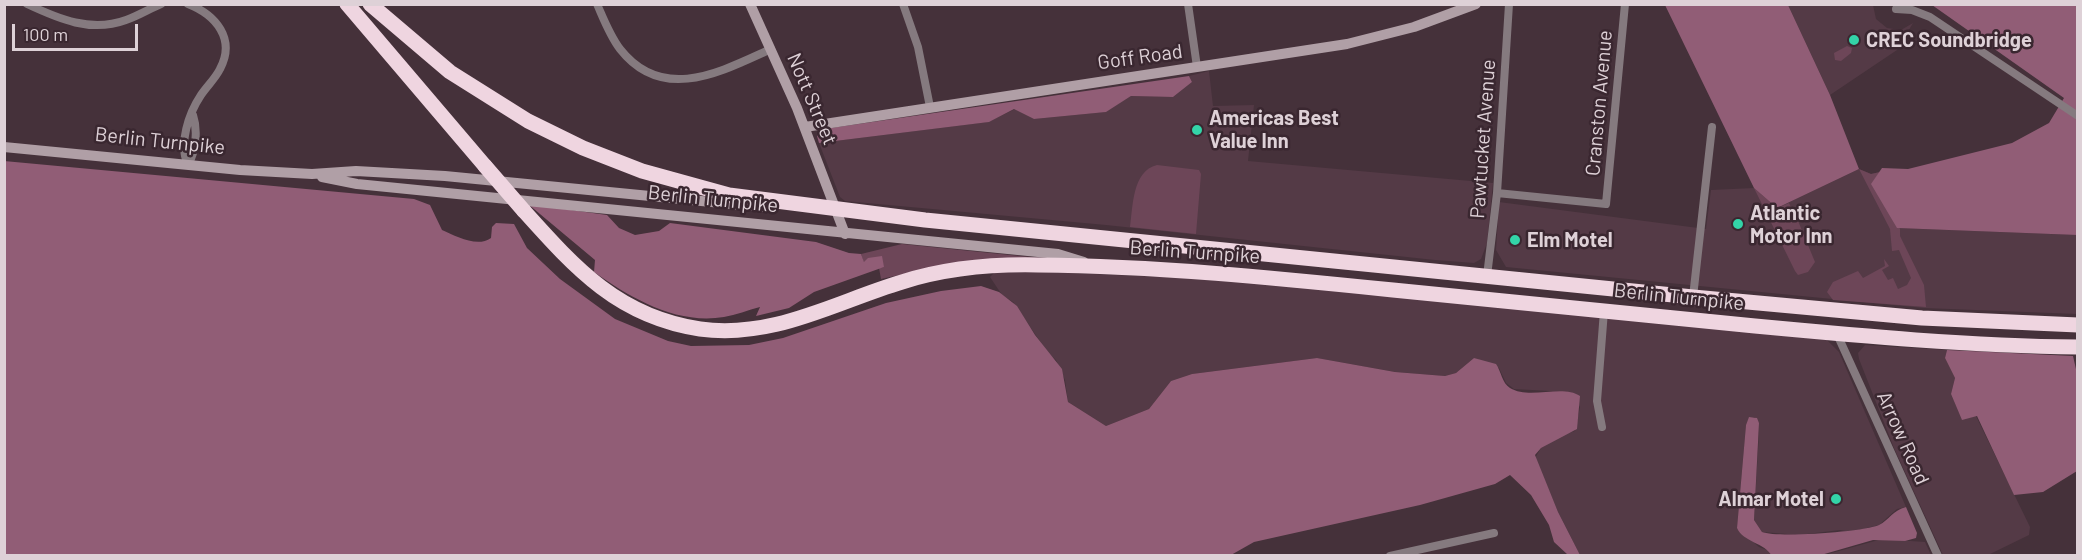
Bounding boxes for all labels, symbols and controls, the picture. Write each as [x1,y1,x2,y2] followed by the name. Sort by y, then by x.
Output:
[15,12,141,50] scale bar
[23,23,68,45] text: 100 m
[1866,28,2032,52] place label: CREC Soundbridge
[1581,29,1617,177] street label: Cranston Avenue
[1847,33,1861,47] marker: CREC Soundbridge
[1096,39,1184,75] street label: Goff Road
[782,49,842,149] street label: Nott Street
[1465,59,1501,219] street label: Pawtucket Avenue
[1209,106,1339,153] place label: Americas Best Value Inn
[94,122,226,160] street label: Berlin Turnpike
[1190,123,1204,137] marker: Americas Best Value Inn
[647,180,779,218] street label: Berlin Turnpike
[1750,201,1833,248] place label: Atlantic Motor Inn
[1731,217,1745,231] marker: Atlantic Motor Inn
[1527,228,1613,252] place label: Elm Motel
[1508,233,1522,247] marker: Elm Motel
[1129,235,1261,269] street label: Berlin Turnpike
[1613,278,1745,316] street label: Berlin Turnpike
[1872,388,1934,488] street label: Arrow Road
[1718,487,1824,511] place label: Almar Motel
[1829,492,1843,506] marker: Almar Motel

